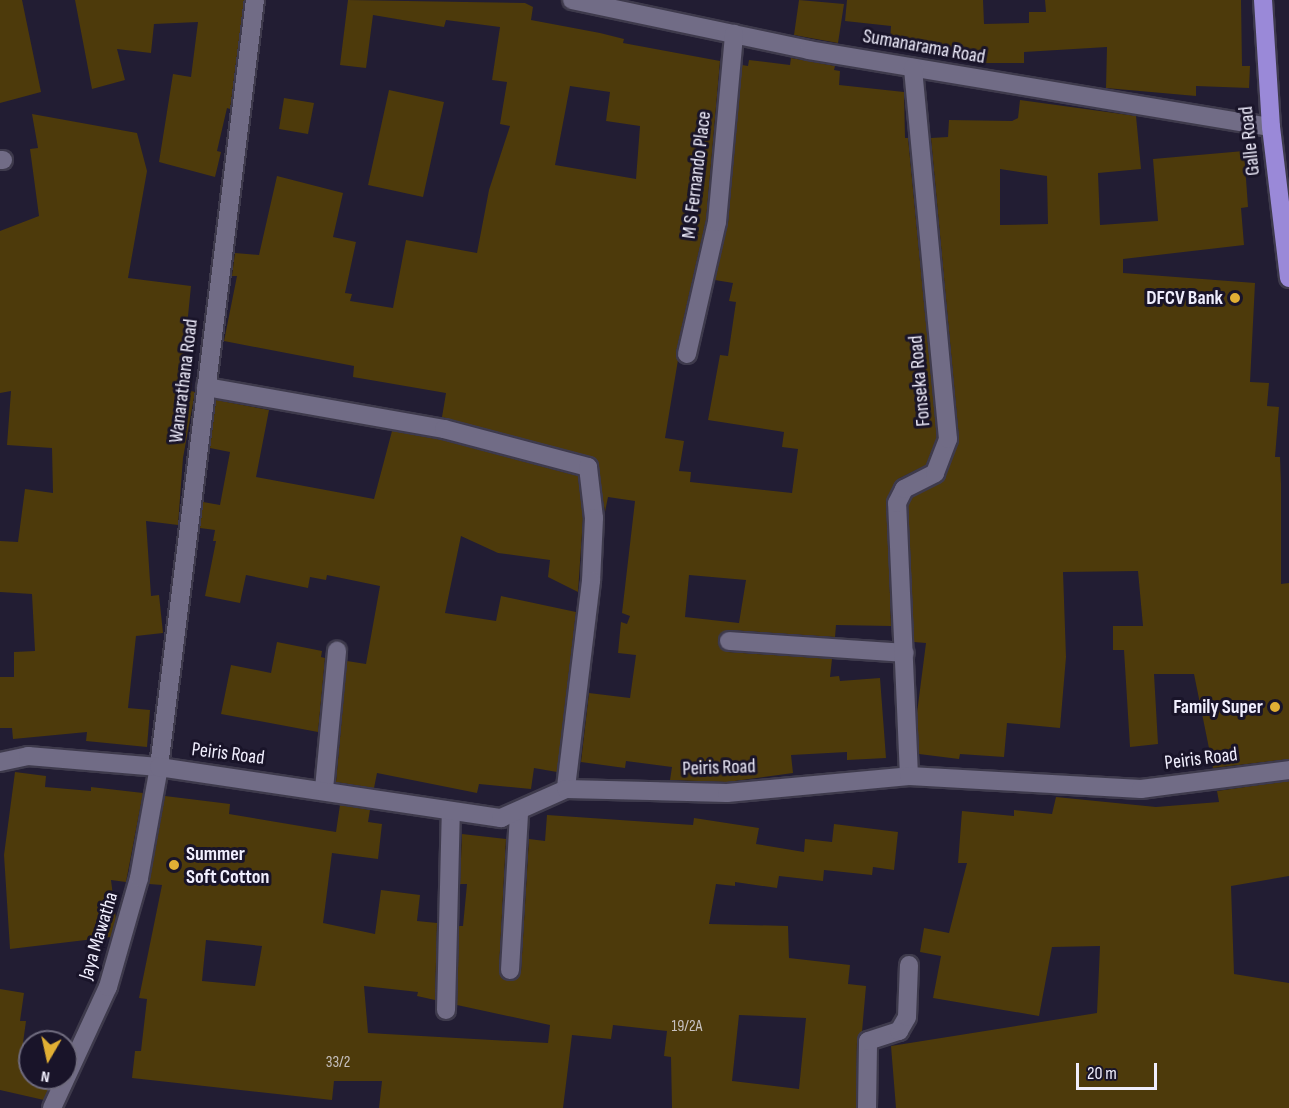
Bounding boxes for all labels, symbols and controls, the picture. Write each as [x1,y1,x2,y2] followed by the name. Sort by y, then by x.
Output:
[861,24,987,70] street label: Sumanarama Road
[1234,105,1266,177] street label: Galle Road
[677,110,717,240] street label: M S Fernando Place
[1146,286,1223,310] place label: DFCV Bank
[1228,291,1242,305] marker: DFCV Bank
[164,318,204,444] street label: Wanarathana Road
[904,335,936,427] street label: Fonseka Road
[1173,695,1263,719] place label: Family Super
[1268,700,1282,714] marker: Family Super
[190,738,266,770] street label: Peiris Road
[1163,743,1239,775] street label: Peiris Road
[682,755,756,781] street label: Peiris Road
[186,842,269,889] place label: Summer Soft Cotton
[167,858,181,872] marker: Summer Soft Cotton
[74,889,124,983] street label: Jaya Mawatha
[672,1017,702,1037] house number: 19/2A
[18,1030,78,1090] north arrow
[1079,1051,1160,1089] scale bar
[326,1053,350,1073] house number: 33/2
[1087,1063,1117,1084] text: 20 m
[40,1066,51,1086] text: N

